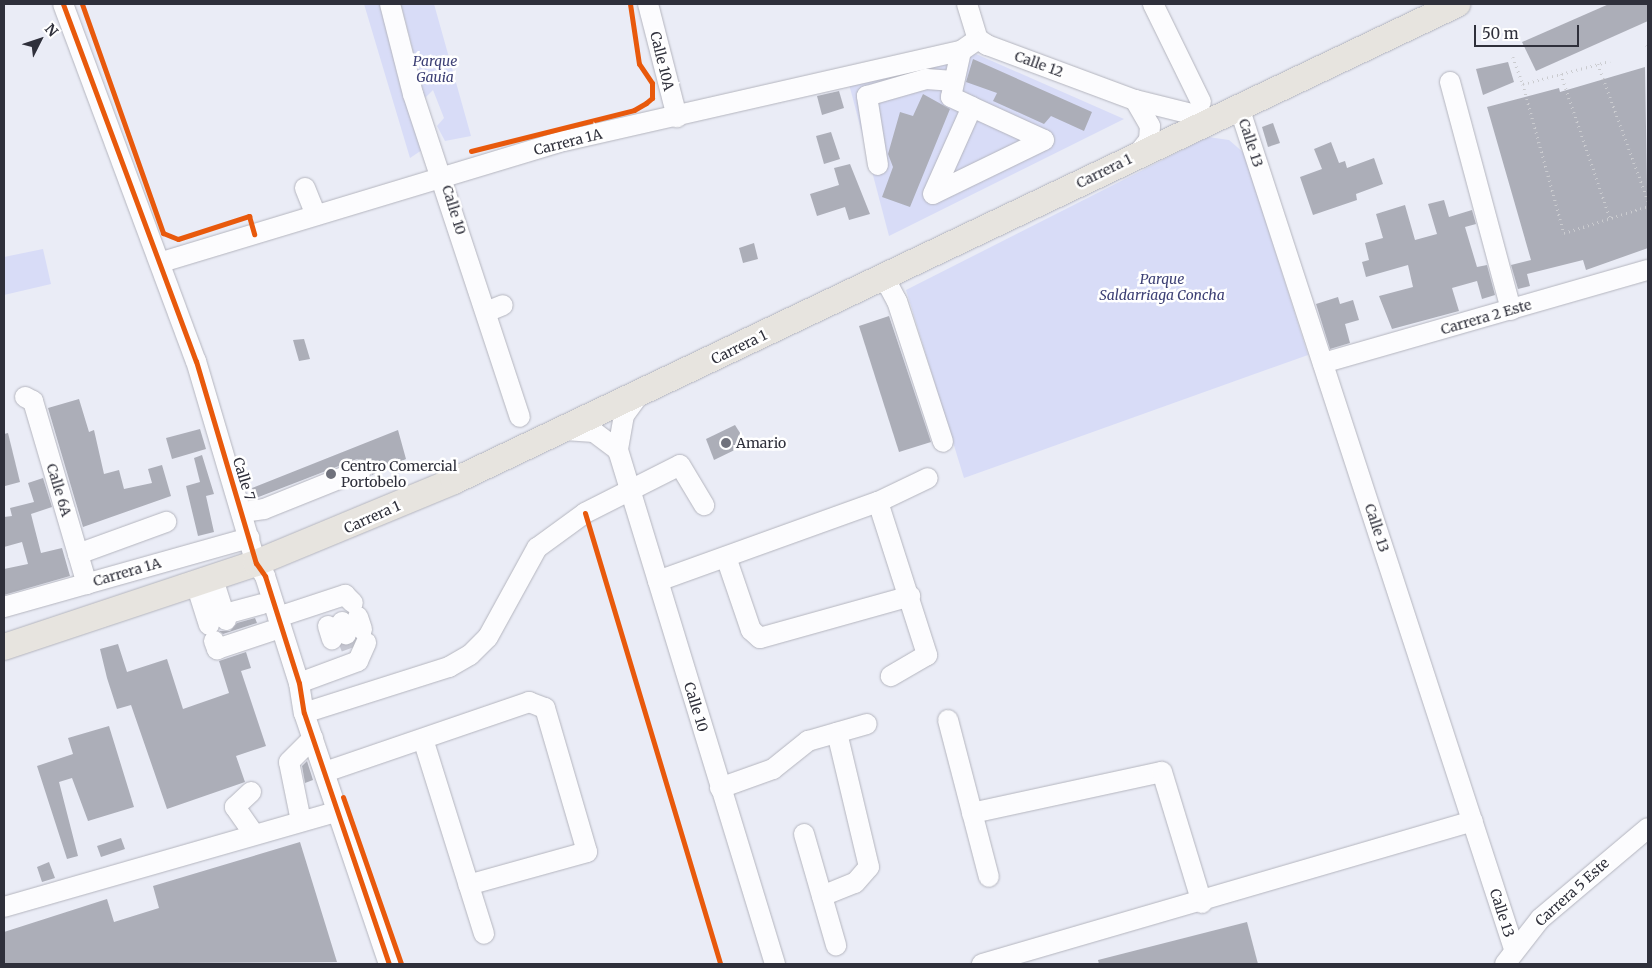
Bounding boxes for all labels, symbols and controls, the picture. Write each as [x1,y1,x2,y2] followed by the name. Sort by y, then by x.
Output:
[15,15,65,65] north arrow
[1477,15,1582,47] scale bar
[41,20,62,40] text: N
[1482,24,1519,43] text: 50 m
[647,30,677,92] street label: Calle 10A
[1012,47,1066,81] street label: Calle 12
[413,53,457,85] park label: Parque Gauia
[1235,117,1267,169] street label: Calle 13
[532,125,604,159] street label: Carrera 1A
[1073,150,1135,192] street label: Carrera 1
[439,183,469,237] street label: Calle 10
[1099,271,1225,304] park label: Parque Saldarriaga Concha
[1439,296,1533,338] street label: Carrera 2 Este
[708,326,770,368] street label: Carrera 1
[736,435,786,451] place label: Amario
[720,437,732,449] marker: Amario
[230,455,258,503] street label: Calle 7
[341,458,457,491] place label: Centro Comercial Portobelo
[43,462,75,518] street label: Calle 6A
[325,468,337,480] marker: Centro Comercial Portobelo
[341,497,403,537] street label: Carrera 1
[1361,502,1393,554] street label: Calle 13
[91,554,163,590] street label: Carrera 1A
[681,680,711,734] street label: Calle 10
[1532,855,1612,929] street label: Carrera 5 Este
[1486,887,1518,939] street label: Calle 13

